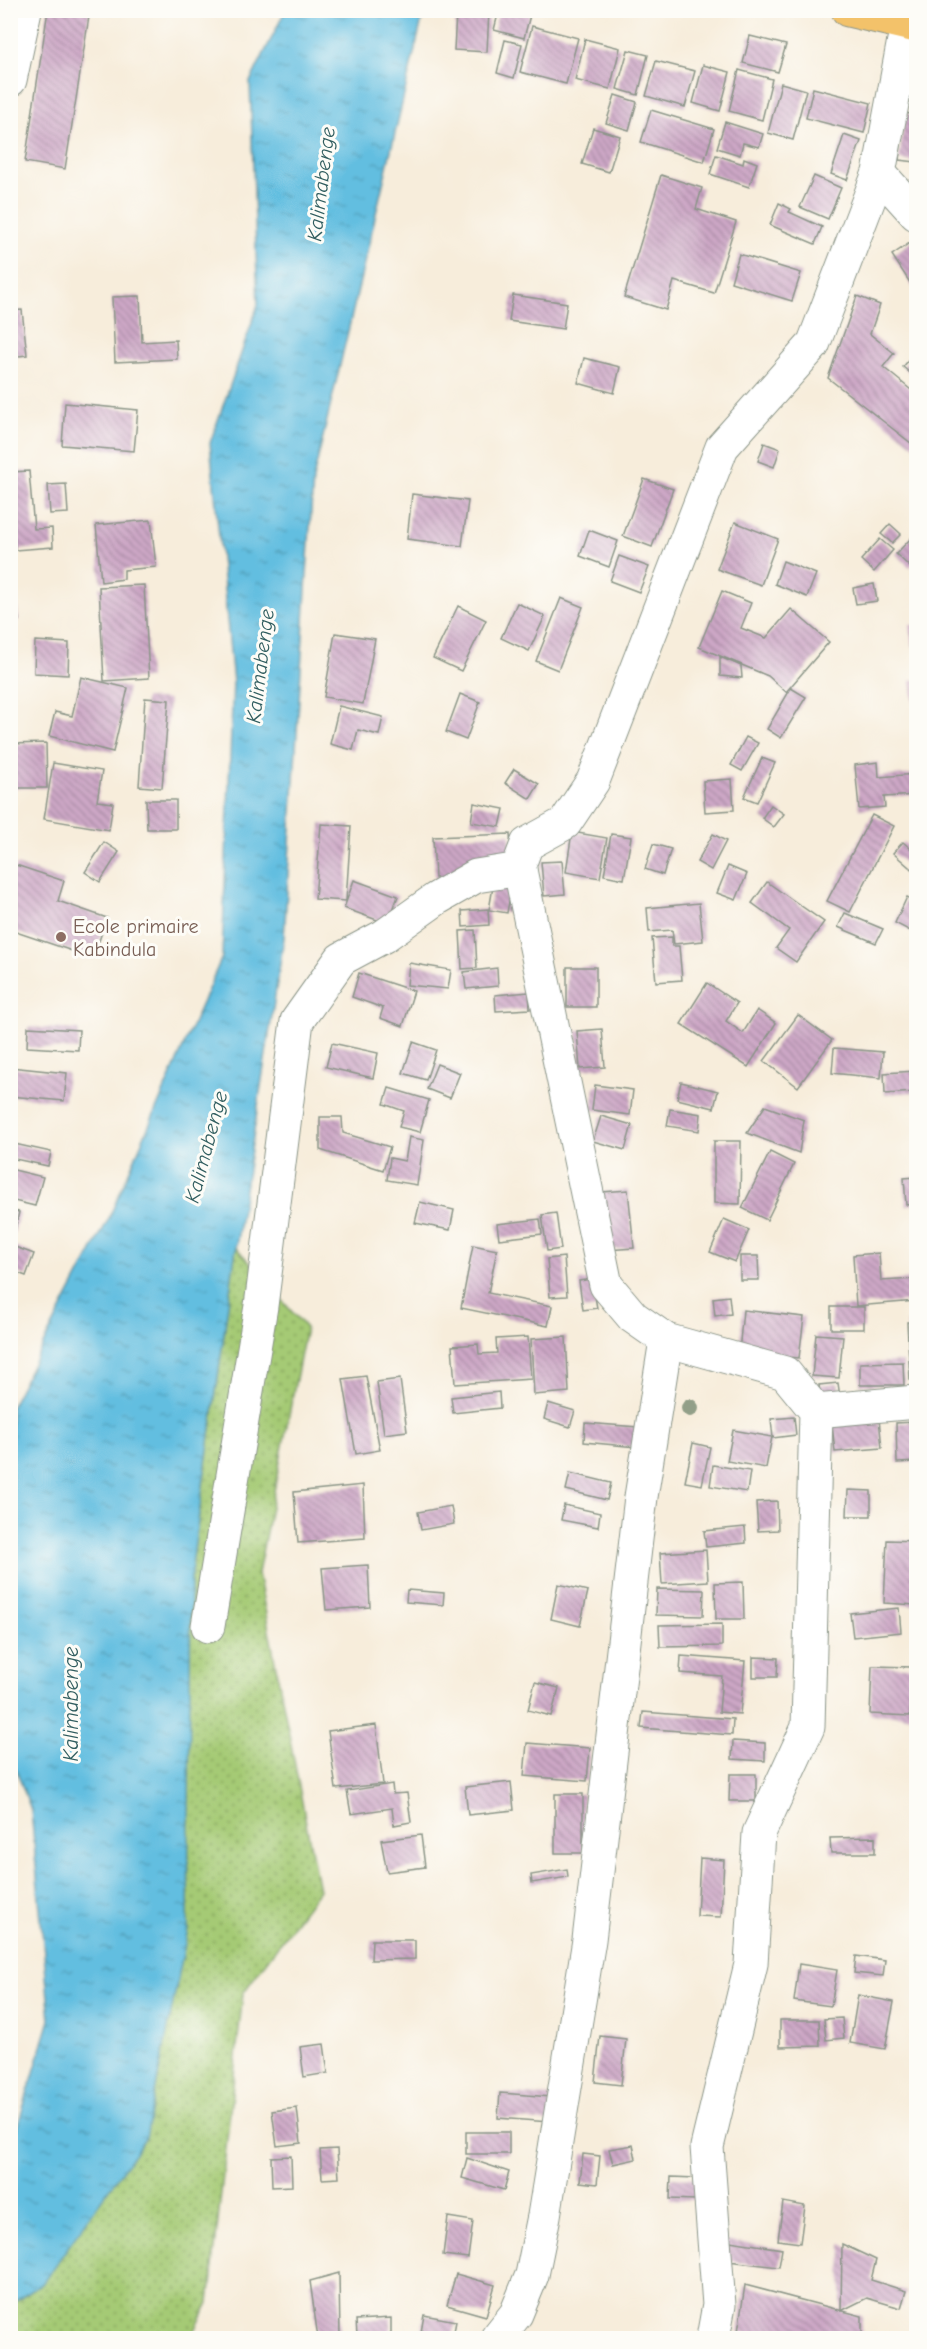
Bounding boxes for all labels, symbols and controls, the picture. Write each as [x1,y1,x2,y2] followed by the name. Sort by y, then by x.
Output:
[302,125,340,243] water label: Kalimabenge
[241,607,279,725] water label: Kalimabenge
[73,915,198,961] place label: Ecole primaire Kabindula
[54,930,68,944] marker: Ecole primaire Kabindula
[180,1088,233,1206] water label: Kalimabenge
[59,1646,83,1762] water label: Kalimabenge

